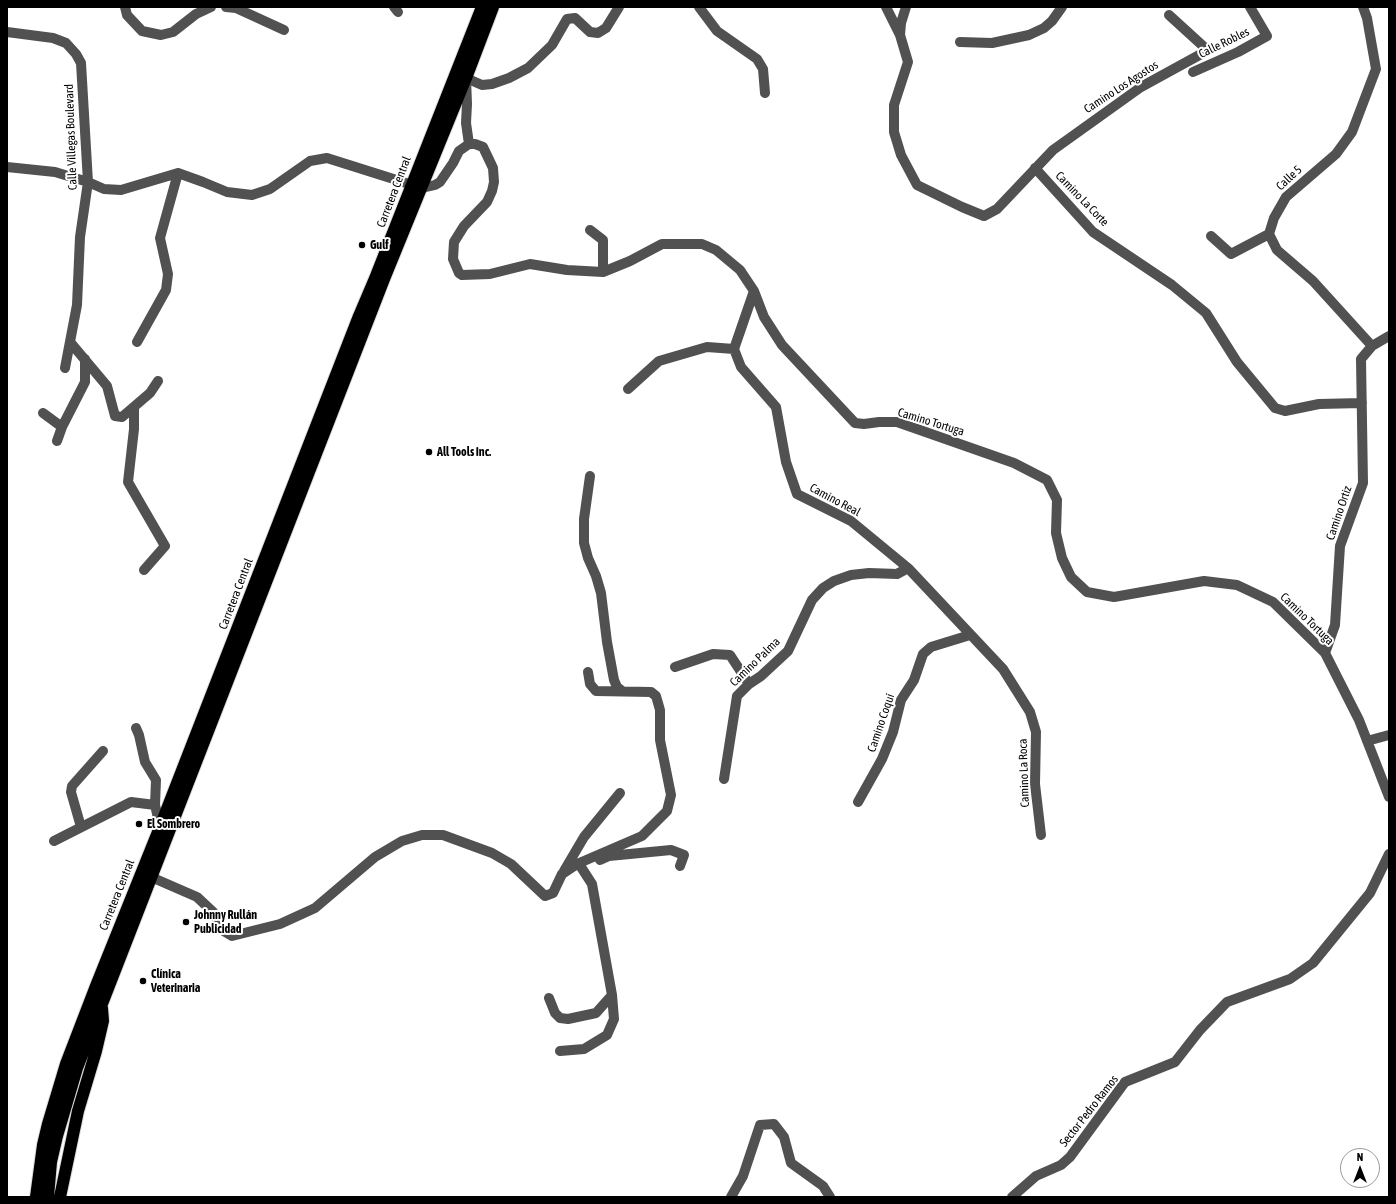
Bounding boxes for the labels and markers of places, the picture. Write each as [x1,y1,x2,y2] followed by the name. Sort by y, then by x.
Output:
[370,238,389,252] place label: Gulf
[357,240,367,250] marker: Gulf
[437,445,491,459] place label: All Tools Inc.
[424,447,434,457] marker: All Tools Inc.
[147,817,200,831] place label: El Sombrero
[134,819,144,829] marker: El Sombrero
[194,908,257,936] place label: Johnny Rullán Publicidad
[181,917,191,927] marker: Johnny Rullán Publicidad
[151,967,200,995] place label: Clínica Veterinaria
[138,976,148,986] marker: Clínica Veterinaria

